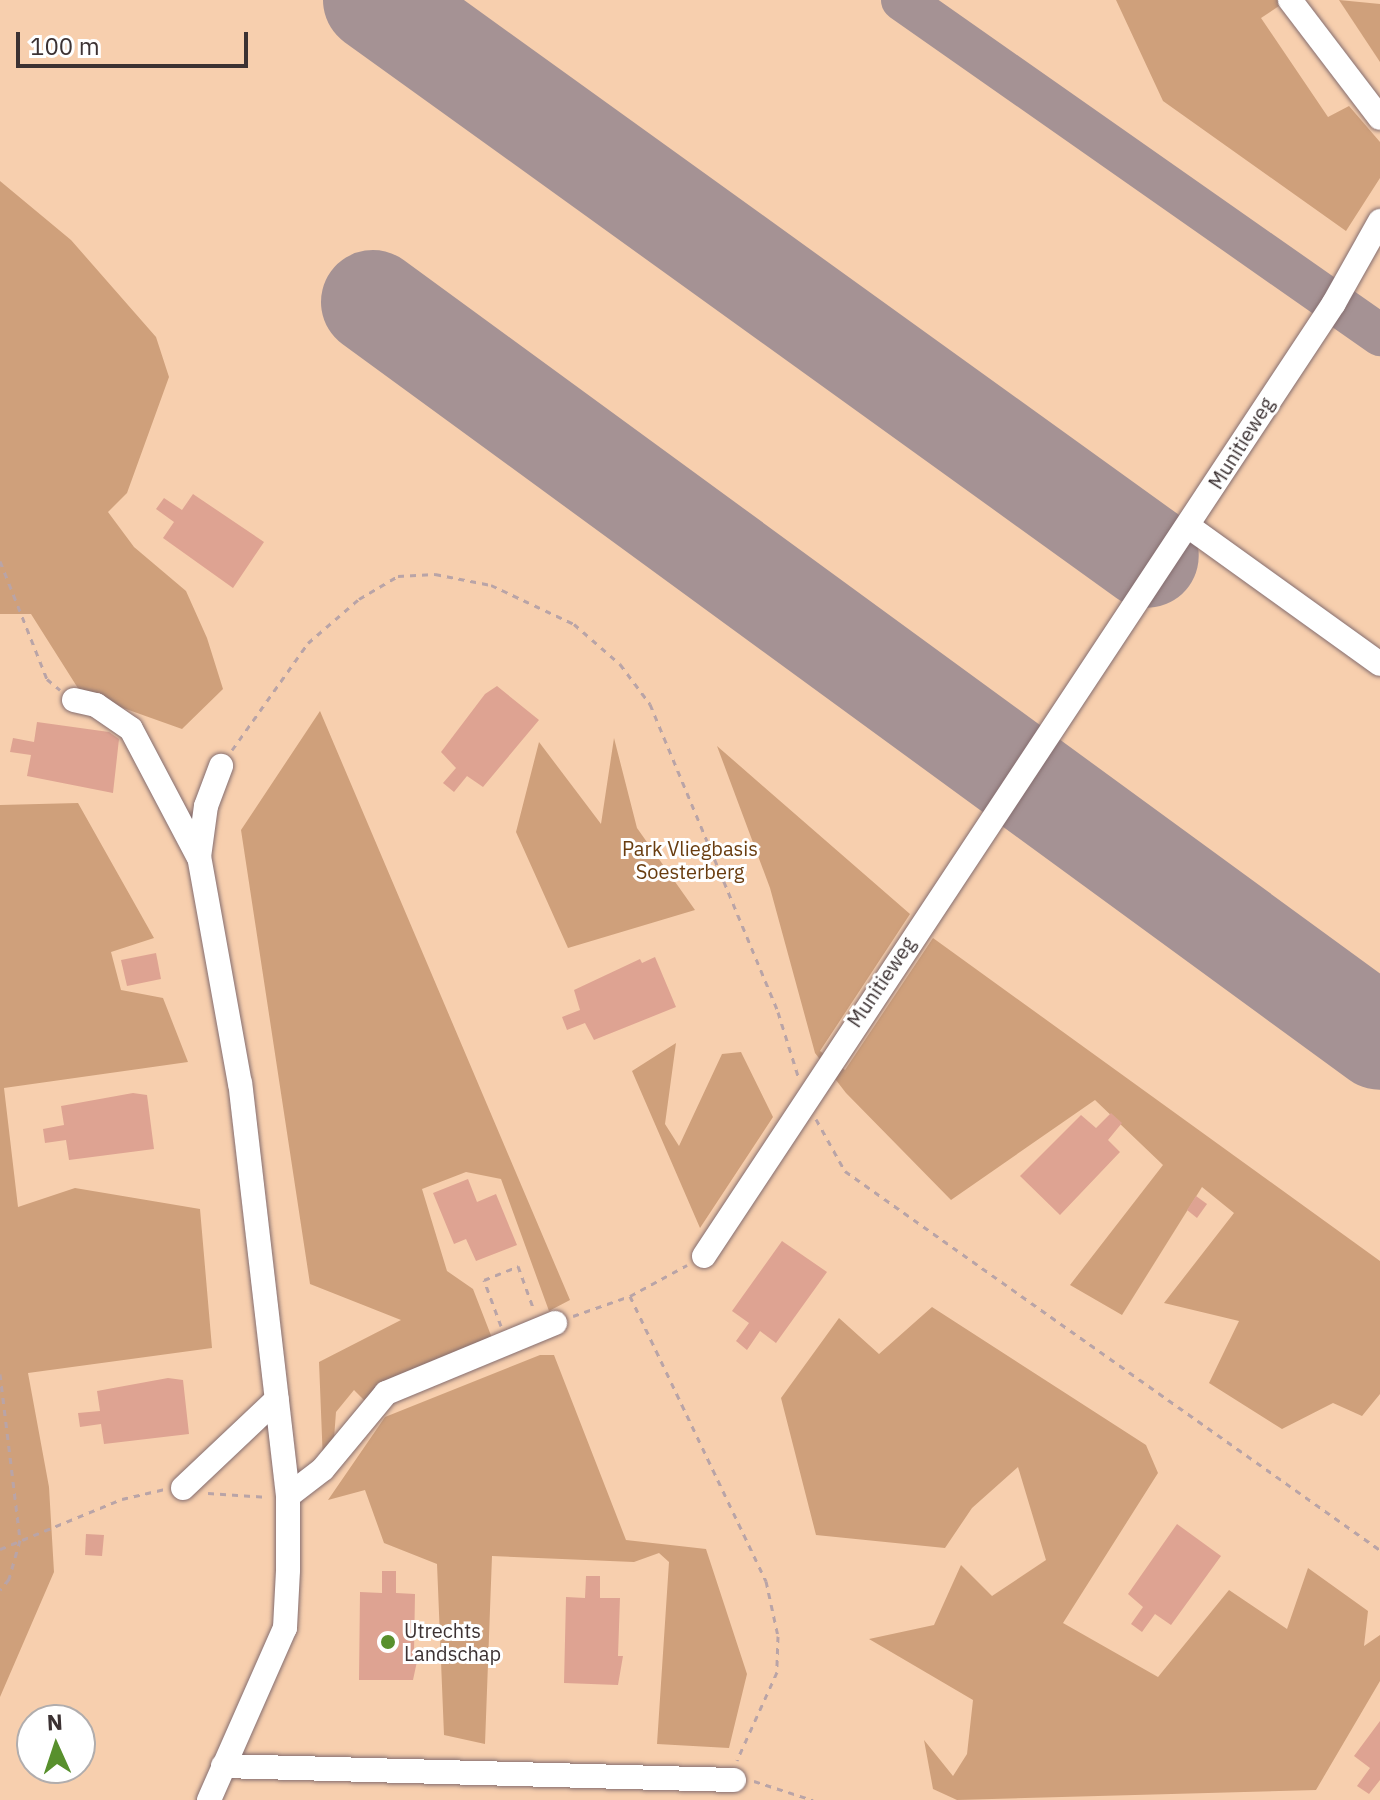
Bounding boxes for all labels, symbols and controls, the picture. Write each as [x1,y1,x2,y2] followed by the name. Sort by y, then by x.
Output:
[20,16,252,66] scale bar
[30,30,100,62] text: 100 m
[1203,393,1279,493] street label: Munitieweg
[622,836,758,883] park label: Park Vliegbasis Soesterberg
[842,932,920,1032] street label: Munitieweg
[404,1618,501,1665] place label: Utrechts Landschap
[379,1633,397,1651] marker: Utrechts Landschap
[16,1704,96,1784] north arrow
[46,1707,64,1736] text: N

